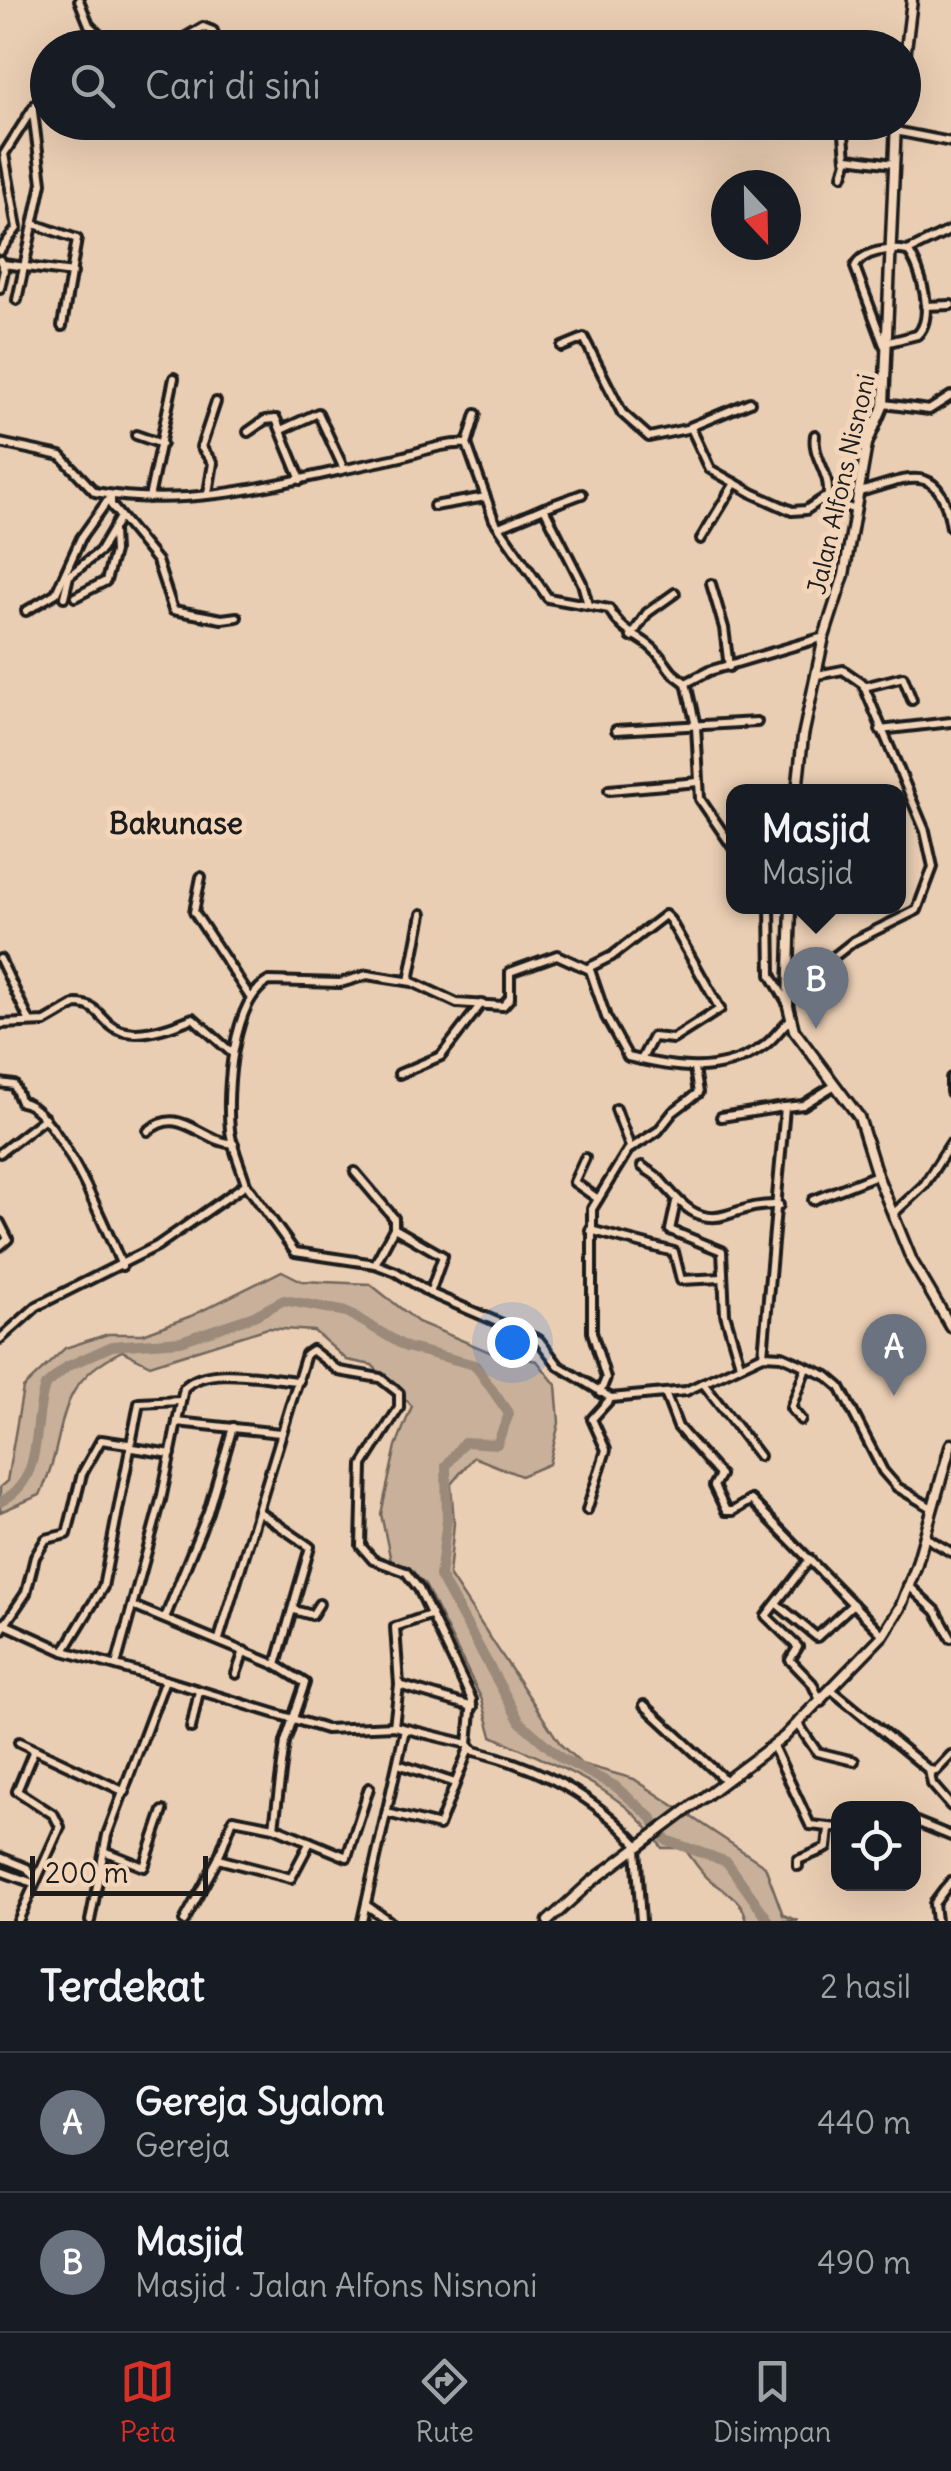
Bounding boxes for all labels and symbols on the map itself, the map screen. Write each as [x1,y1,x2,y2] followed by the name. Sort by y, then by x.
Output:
[711,170,801,260] north arrow
[800,371,882,597] street label: Jalan Alfons Nisnoni
[109,804,243,842] district label: Bakunase
[784,946,848,1029] pin: B
[862,1314,926,1396] pin: A
[487,1317,538,1368] your location
[30,1851,208,1896] scale bar

